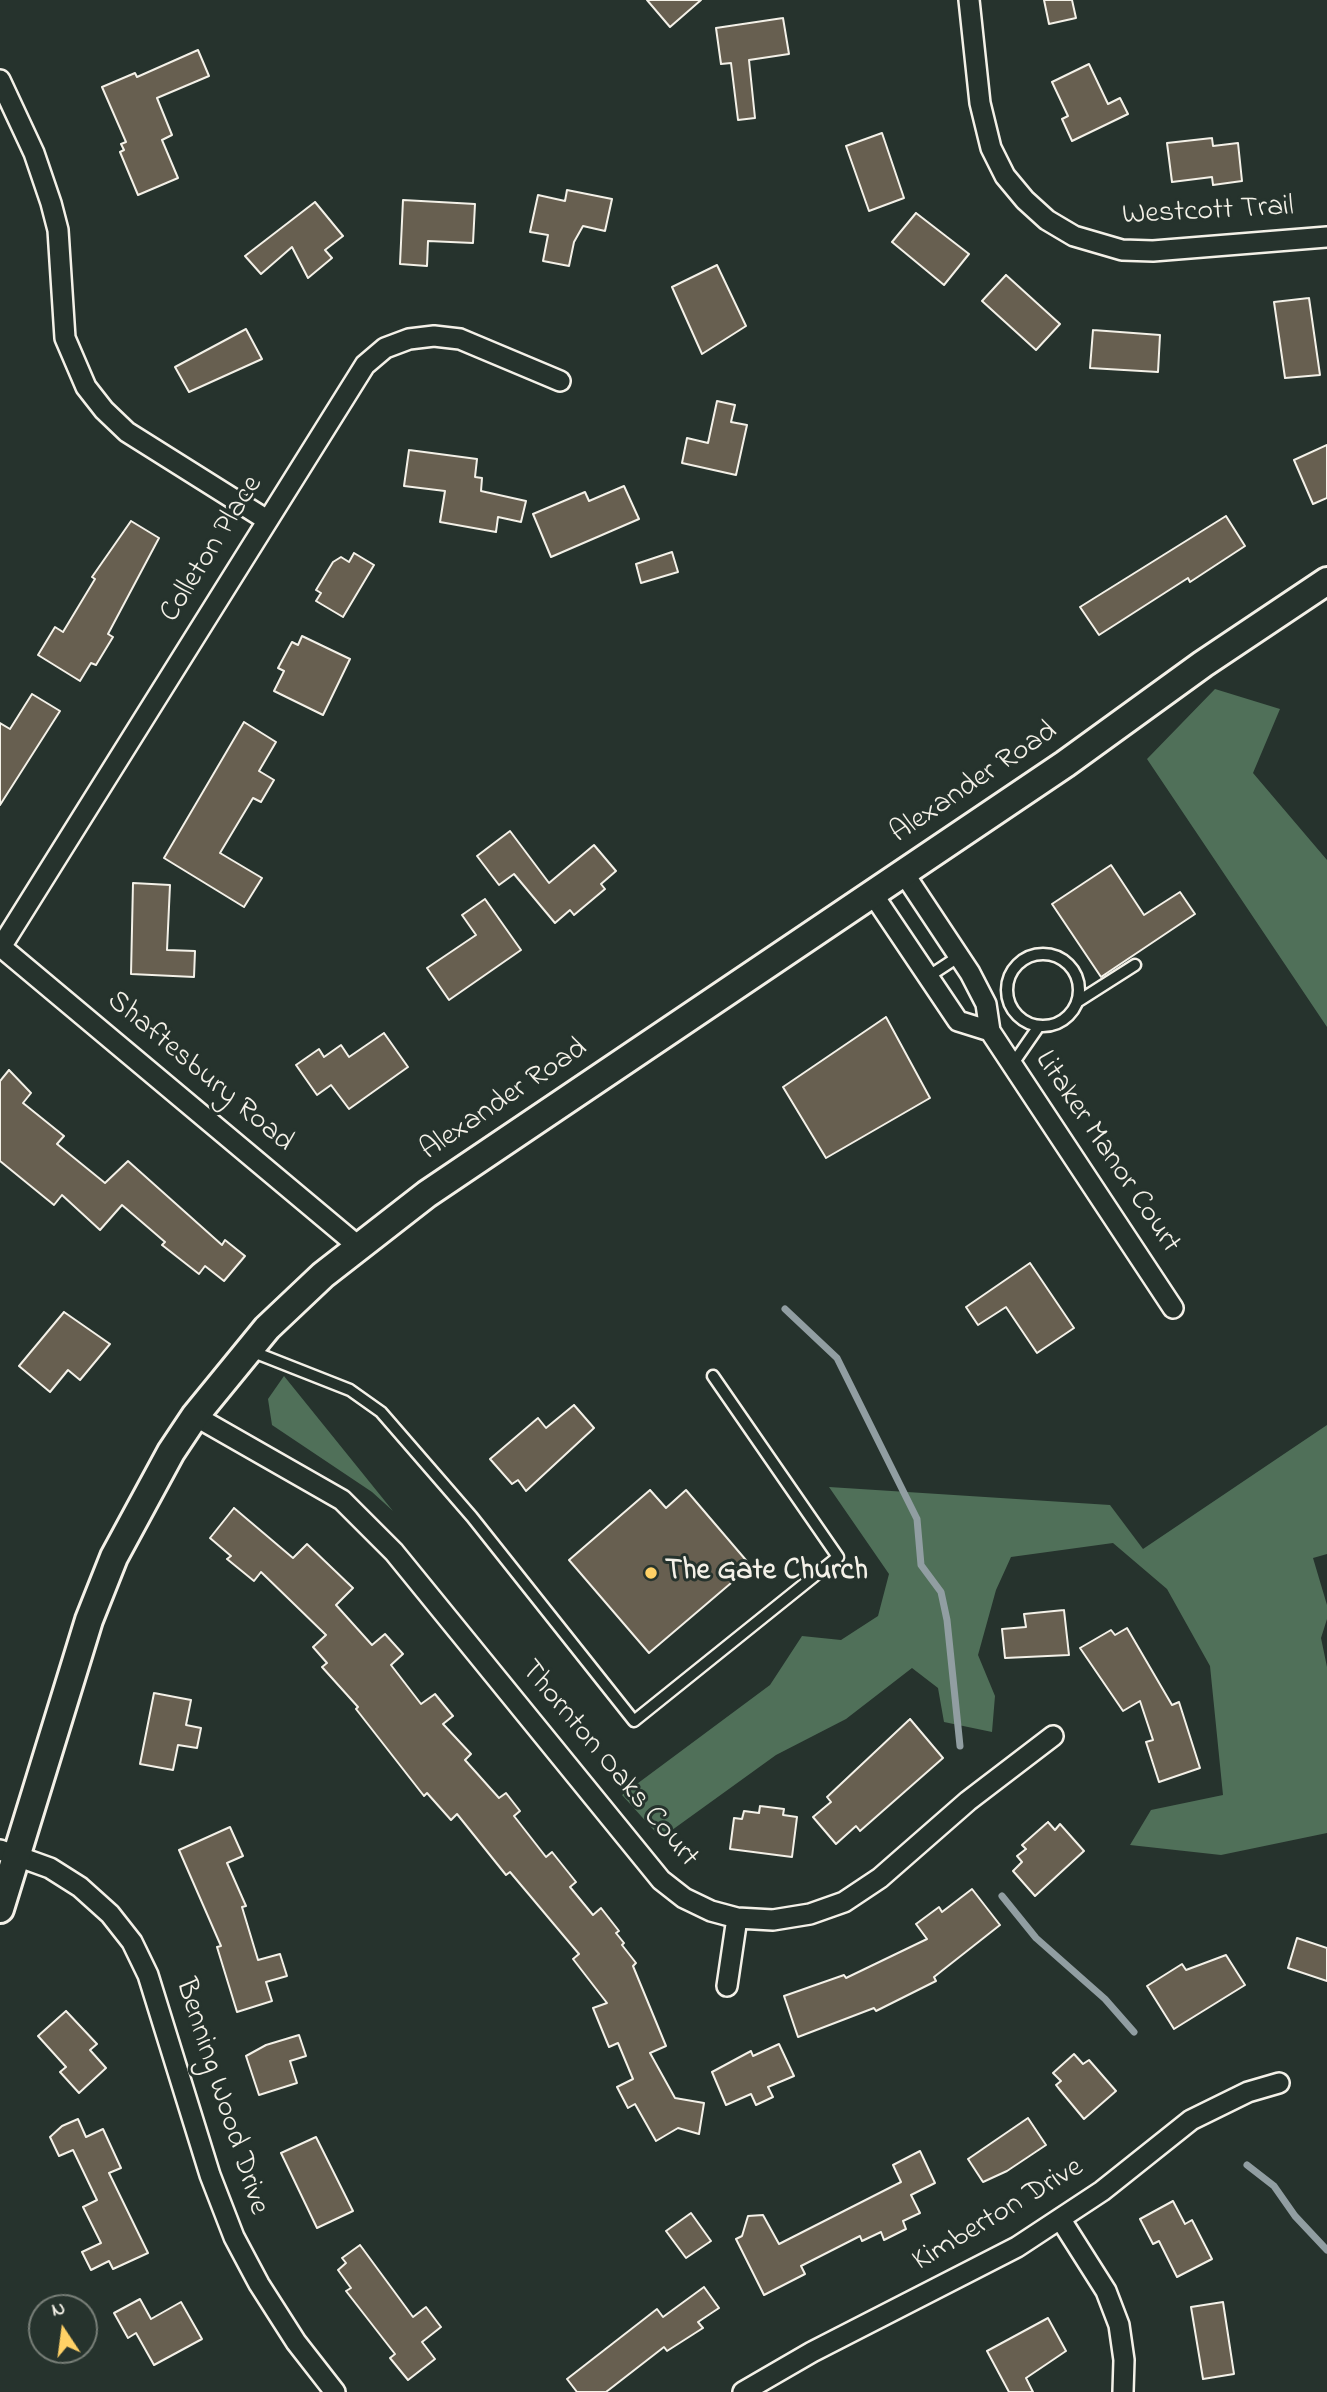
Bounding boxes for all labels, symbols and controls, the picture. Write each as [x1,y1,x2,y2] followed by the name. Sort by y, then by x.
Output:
[1121,191,1295,235] street label: Westcott Trail
[154,470,272,630] street label: Colleton Place
[885,715,1065,853] street label: Alexander Road
[98,984,300,1162] street label: Shaftesbury Road
[415,1032,595,1170] street label: Alexander Road
[1025,1045,1187,1261] street label: Litaker Manor Court
[665,1555,868,1591] place label: The Gate Church
[643,1565,659,1581] marker: The Gate Church
[511,1654,705,1876] street label: Thornton Oaks Court
[165,1975,275,2219] street label: Benning Wood Drive
[907,2151,1091,2281] street label: Kimberton Drive
[28,2294,98,2364] north arrow
[49,2295,68,2325] text: N

